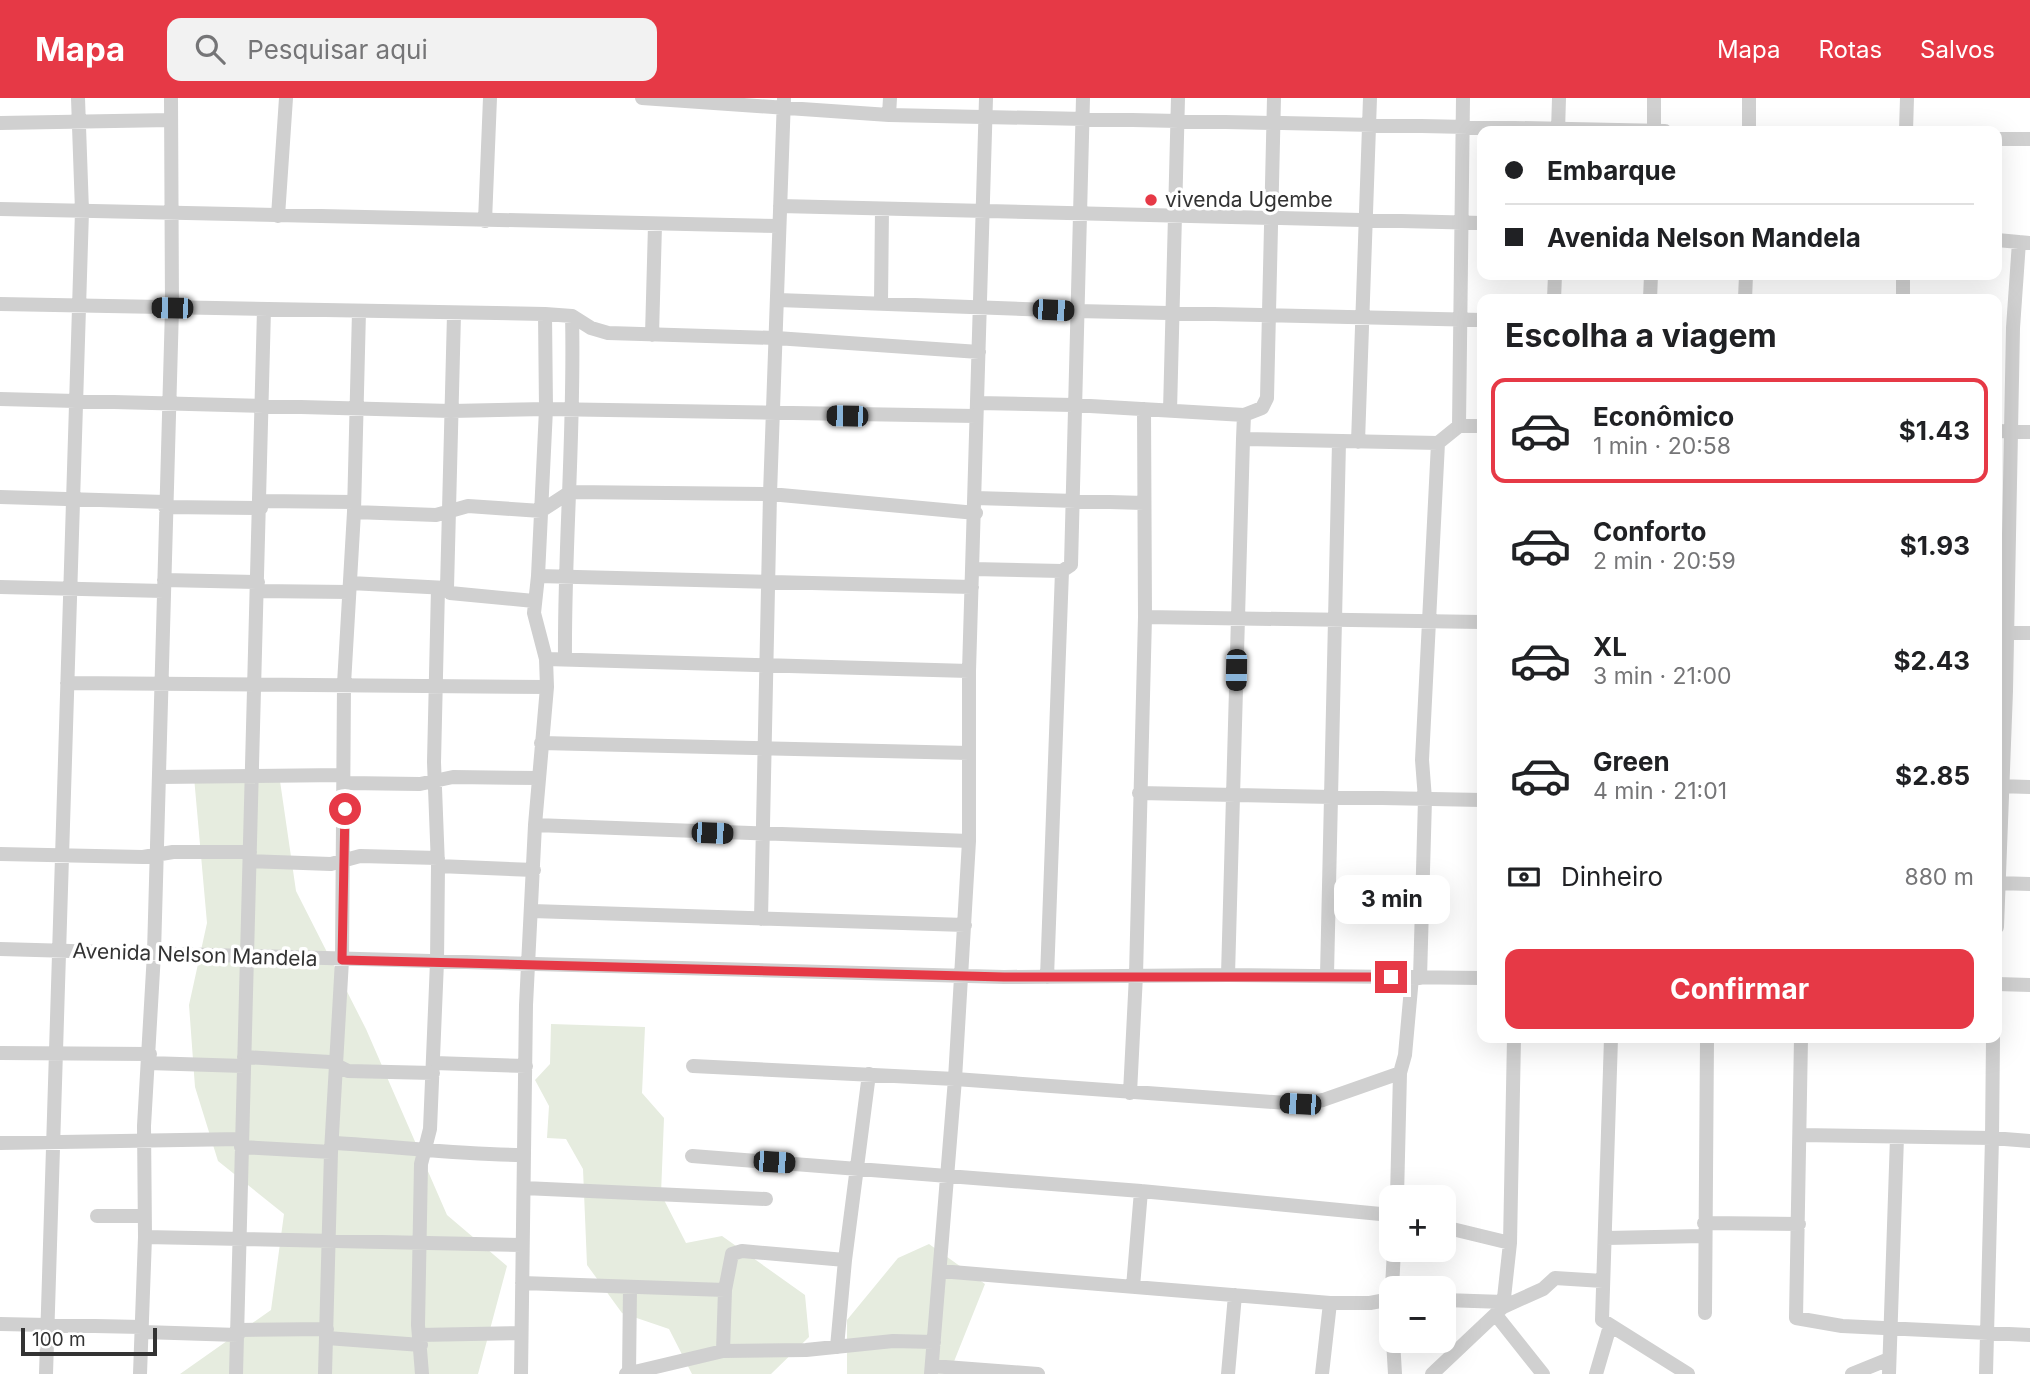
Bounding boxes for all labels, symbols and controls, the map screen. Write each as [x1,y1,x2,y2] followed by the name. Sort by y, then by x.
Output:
[167,18,657,81] search box
[35,29,125,69] text: Mapa
[191,30,229,68] icon: search
[247,34,428,65] text: Pesquisar aqui
[1717,35,1781,64] text: Mapa
[1819,35,1882,64] text: Rotas
[1920,35,1995,64] text: Salvos
[1547,155,1676,186] text: Embarque
[1165,187,1333,212] place label: vivenda Ugembe
[1143,192,1159,208] marker: vivenda Ugembe
[1547,222,1861,253] text: Avenida Nelson Mandela
[151,297,194,319] car
[1032,298,1075,322] car
[1505,316,1777,355] text: Escolha a viagem
[1509,399,1572,462] icon: car
[1593,401,1734,432] text: Econômico
[826,405,869,427] car
[1899,415,1970,446] text: $1.43
[1593,432,1731,460] text: 1 min · 20:58
[1509,514,1572,577] icon: car
[1593,516,1706,547] text: Conforto
[1900,530,1970,561] text: $1.93
[1593,547,1736,575] text: 2 min · 20:59
[1509,629,1572,692] icon: car
[1593,631,1627,662] text: XL
[1894,645,1970,676] text: $2.43
[1226,649,1247,691] car
[1593,662,1732,690] text: 3 min · 21:00
[1509,744,1572,807] icon: car
[1593,746,1670,777] text: Green
[1895,760,1970,791] text: $2.85
[1593,777,1727,805] text: 4 min · 21:01
[329,793,361,825] route start
[691,822,734,844] car
[1505,858,1543,896] icon: cash
[1561,861,1663,892] text: Dinheiro
[1904,863,1974,891] text: 880 m
[1333,876,1449,924] callout: 3 min
[1361,885,1423,913] text: 3 min
[72,938,318,971] street label: Avenida Nelson Mandela
[1505,949,1974,1029] button: Confirmar
[1375,961,1407,993] route end
[1279,1092,1322,1116] car
[753,1150,796,1174] car
[1379,1185,1456,1353] map controls
[1379,1185,1456,1262] button: +
[1379,1276,1456,1353] button: −
[21,1325,158,1357] scale bar
[32,1328,86,1351] text: 100 m

